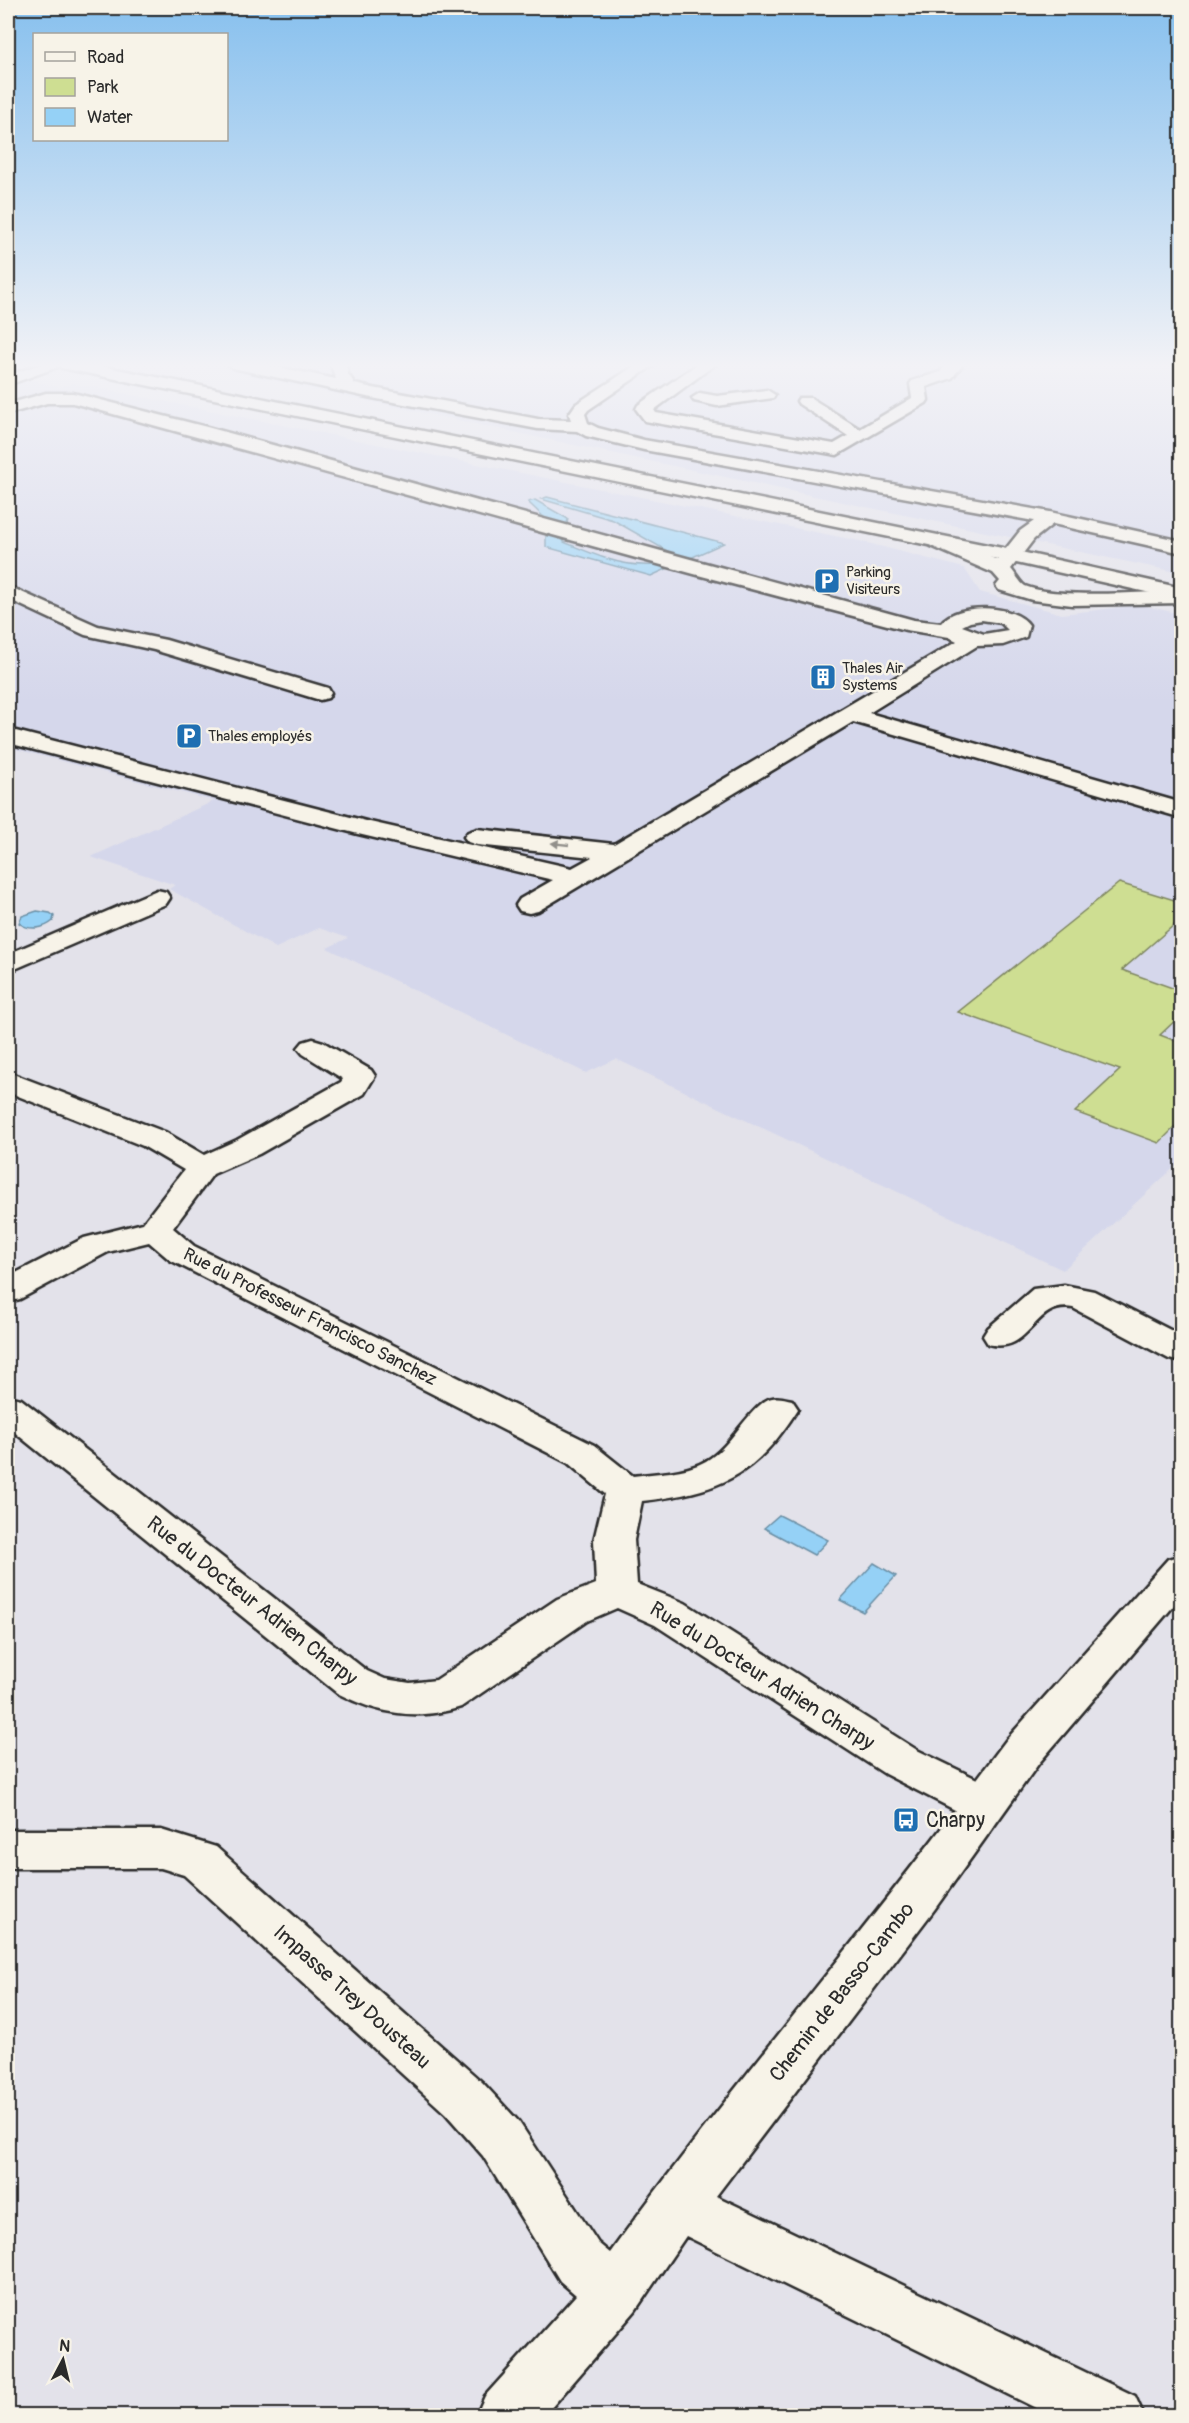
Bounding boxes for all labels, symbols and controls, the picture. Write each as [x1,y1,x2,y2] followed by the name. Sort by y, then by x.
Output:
[33,33,228,141] legend
[87,46,124,69] text: Road
[87,76,119,99] text: Park
[87,106,133,129] text: Water
[846,563,900,599] place label: Parking Visiteurs
[812,566,842,596] parking icon: Parking Visiteurs
[842,659,904,695] place label: Thales Air Systems
[808,662,838,692] building icon: Thales Air Systems
[174,721,204,751] parking icon: Thales employés
[208,727,312,746] place label: Thales employés
[551,839,570,849] one-way arrow
[179,1243,441,1391] street label: Rue du Professeur Francisco Sanchez
[141,1510,363,1692] street label: Rue du Docteur Adrien Charpy
[645,1596,879,1756] street label: Rue du Docteur Adrien Charpy
[891,1805,921,1835] bus stop icon: Charpy
[926,1807,985,1834] place label: Charpy
[763,1897,921,2087] street label: Chemin de Basso-Cambo
[268,1919,436,2075] street label: Impasse Trey Dousteau
[33,2330,93,2390] north arrow
[58,2336,71,2357] text: N

